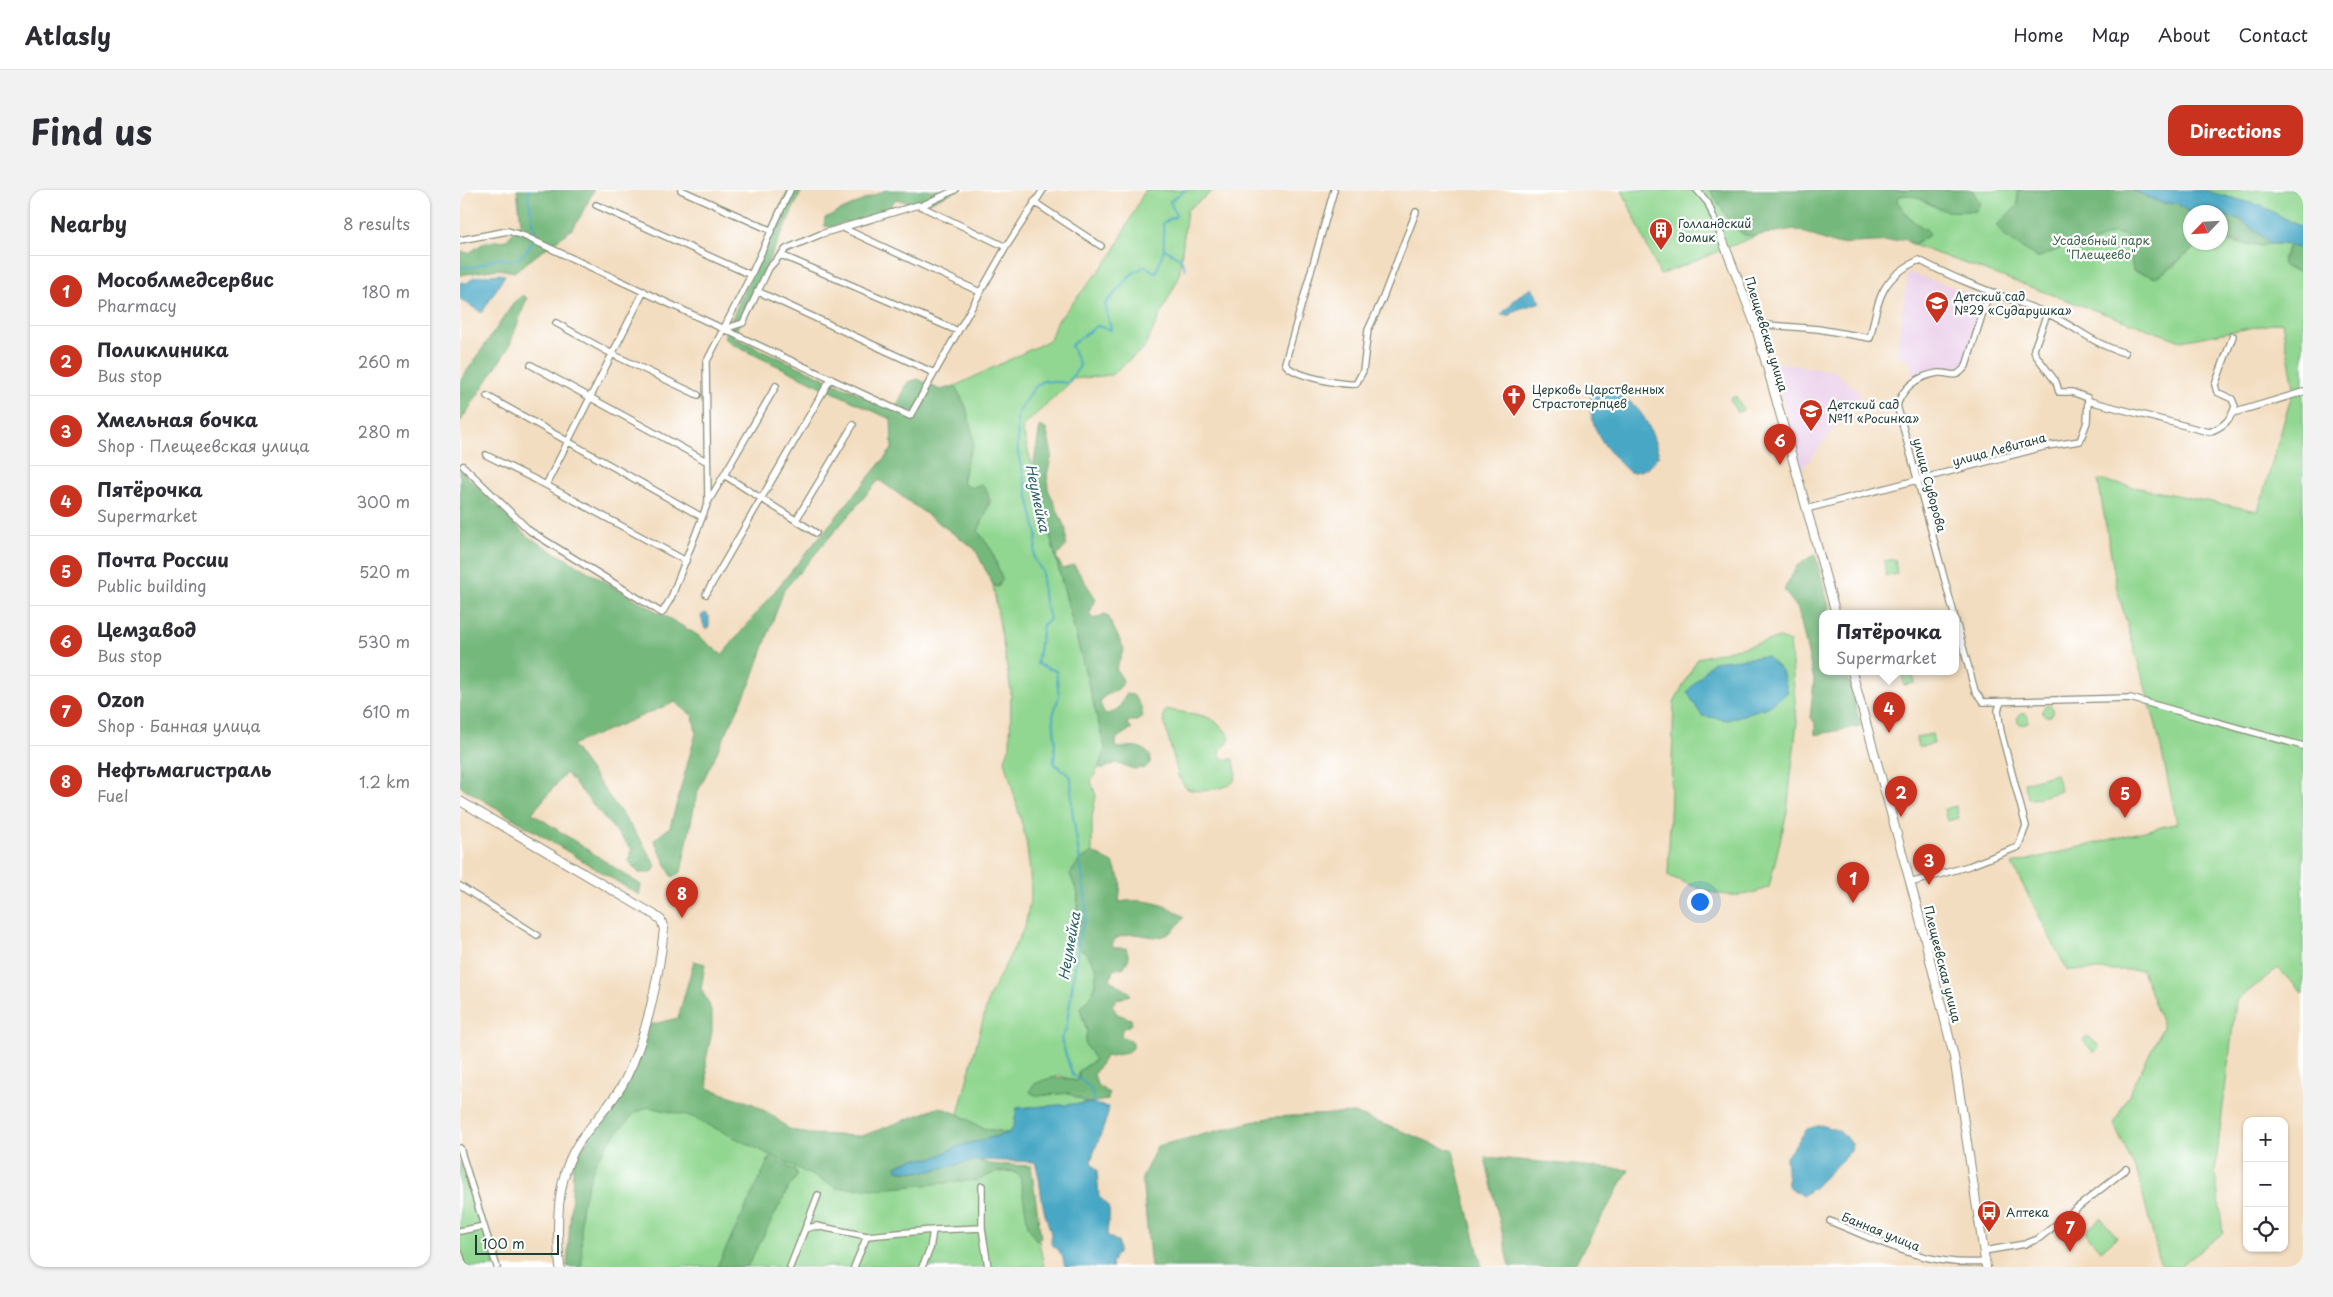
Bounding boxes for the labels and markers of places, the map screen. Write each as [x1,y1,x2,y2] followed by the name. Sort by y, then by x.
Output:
[1678,214,1751,246] place label: Голландский домик
[1648,217,1674,251] building icon: Голландский домик
[1953,287,2072,319] place label: Детский сад №29 «Сударушка»
[1924,290,1950,324] school or university icon: Детский сад №29 «Сударушка»
[1532,380,1664,412] place label: Церковь Царственных Страстотерпцев
[1501,383,1527,417] church icon: Церковь Царственных Страстотерпцев
[1827,395,1919,427] place label: Детский сад №11 «Росинка»
[1798,398,1824,432] school or university icon: Детский сад №11 «Росинка»
[1764,424,1796,465] pin: 6
[1873,692,1905,733] pin: 4
[1885,776,1917,817] pin: 2
[2109,777,2141,818] pin: 5
[1913,844,1945,885] pin: 3
[1837,862,1869,903] pin: 1
[666,877,698,918] pin: 8
[1976,1199,2002,1233] bus stop icon: Аптека
[2006,1203,2050,1221] place label: Аптека
[2054,1211,2086,1252] pin: 7

